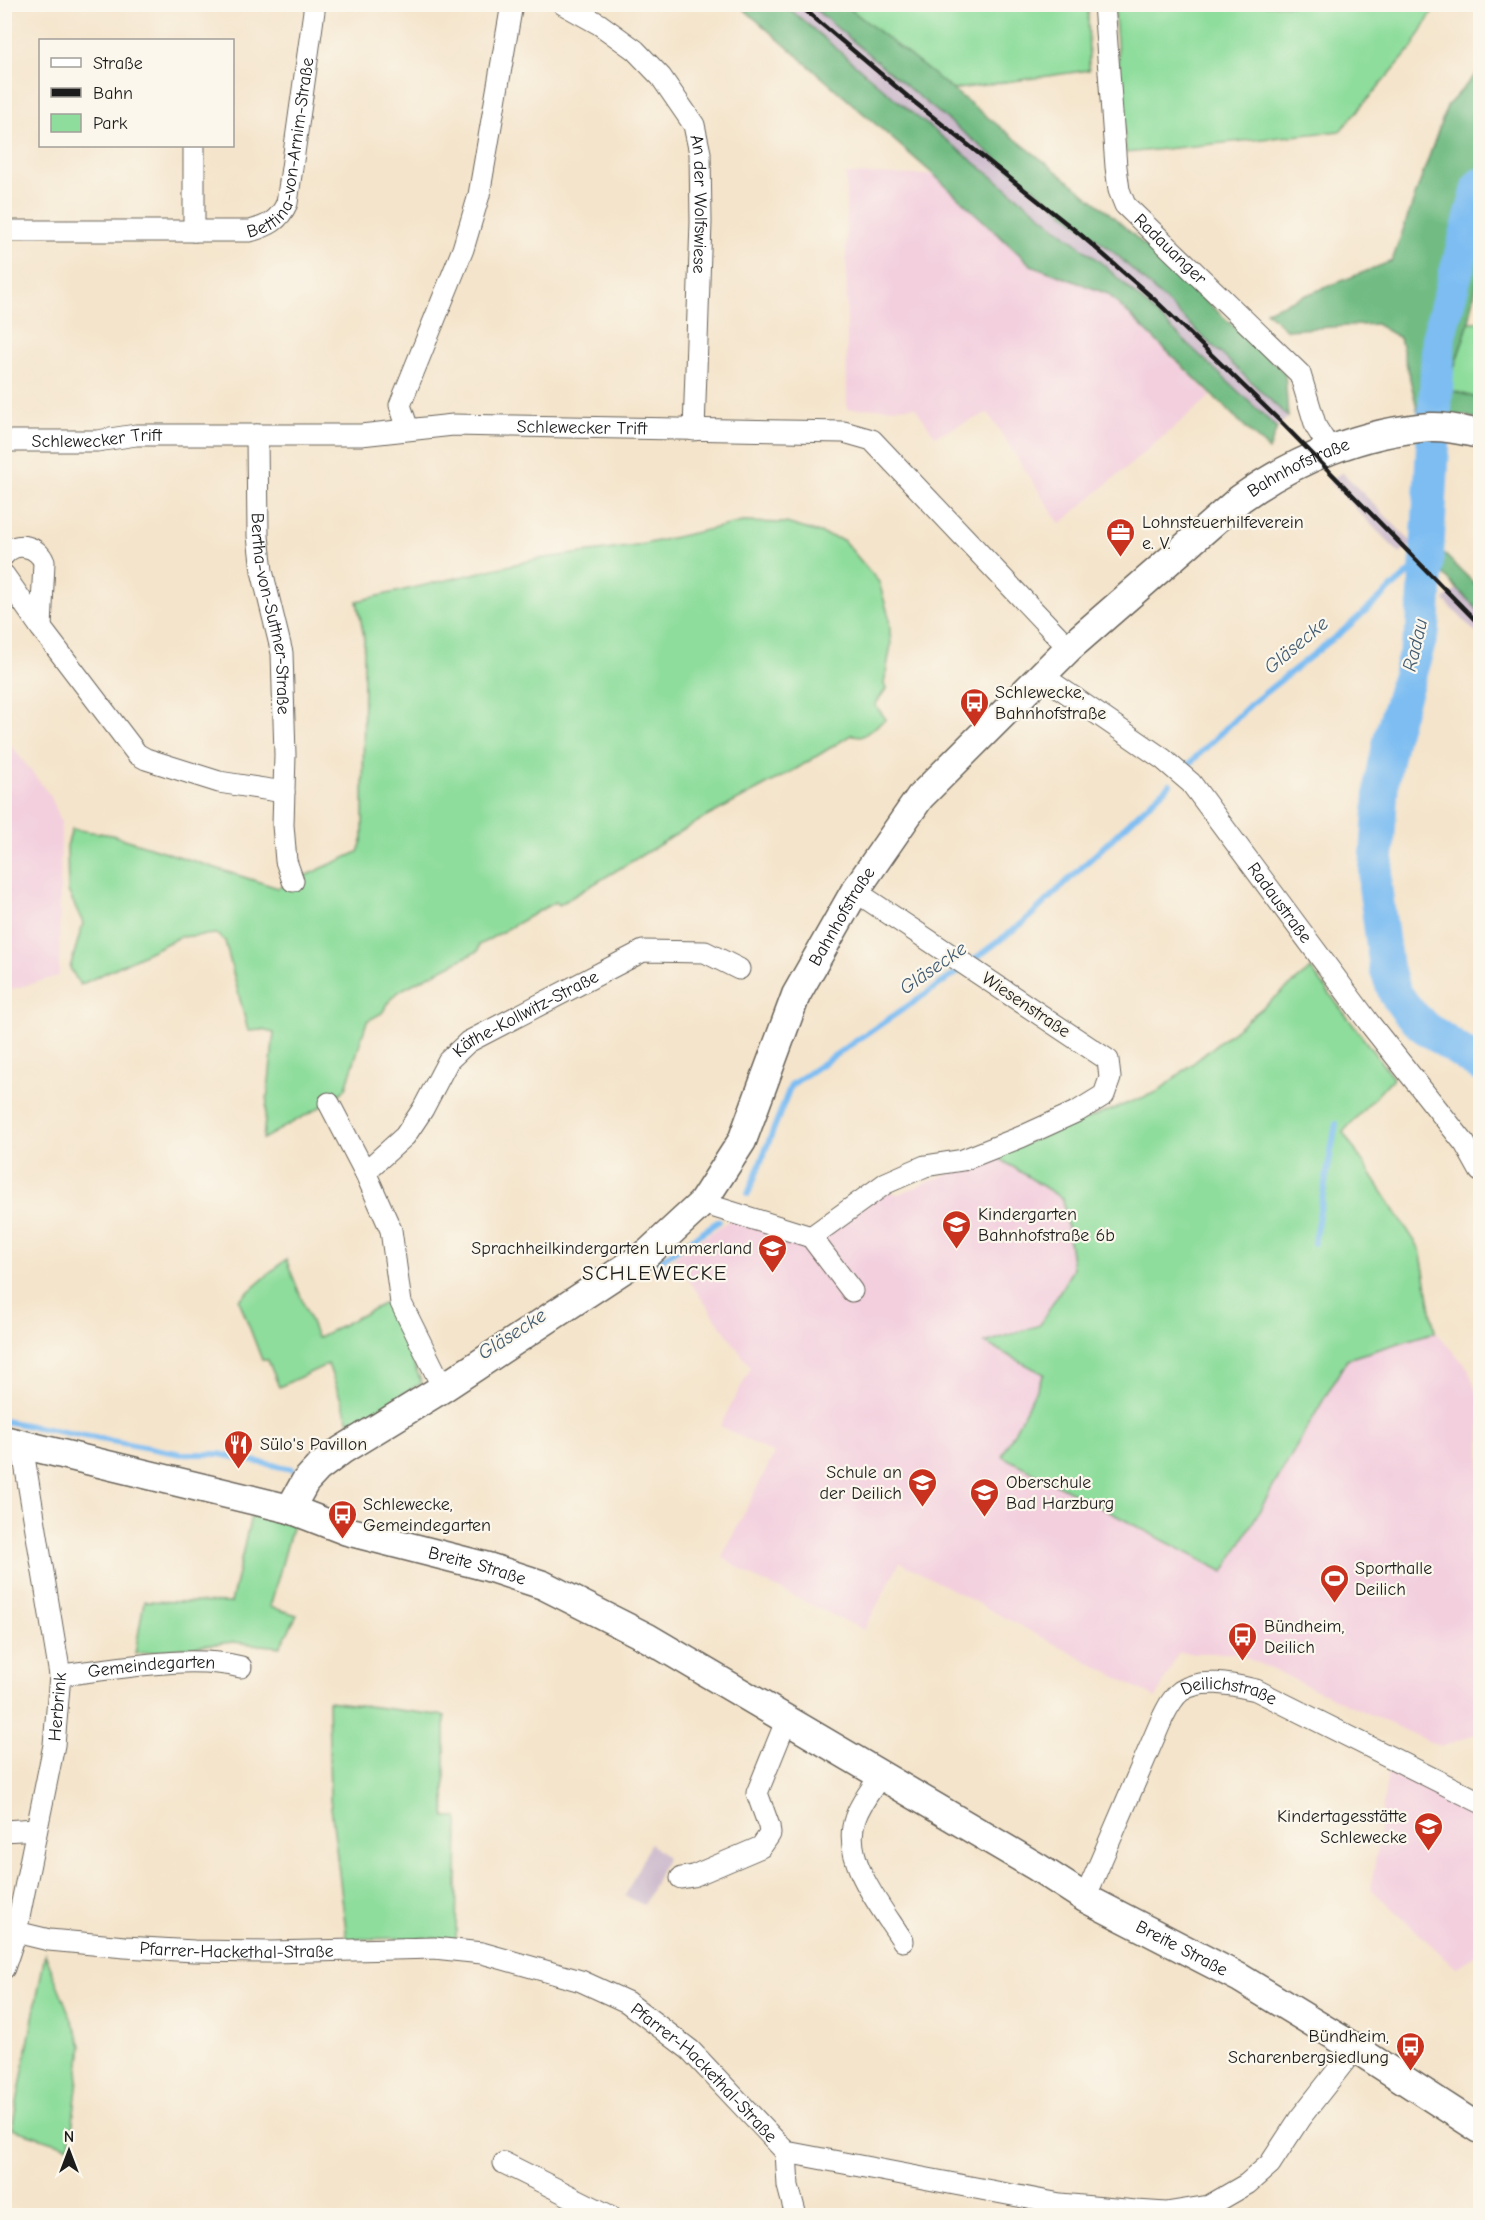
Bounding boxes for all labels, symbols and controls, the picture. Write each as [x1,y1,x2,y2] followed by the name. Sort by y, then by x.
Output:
[39,39,234,147] legend
[93,53,143,74] text: Straße
[244,56,318,242] street label: Bettina-von-Arnim-Straße
[93,83,133,104] text: Bahn
[93,113,128,134] text: Park
[686,133,712,274] street label: An der Wolfswiese
[1130,209,1212,289] street label: Radauanger
[516,416,648,439] street label: Schlewecker Trift
[32,424,163,452] street label: Schlewecker Trift
[1243,433,1352,502] street label: Bahnhofstraße
[1142,512,1304,554] place label: Lohnsteuerhilfeverein e. V.
[247,513,294,715] street label: Bertha-von-Suttner-Straße
[1105,516,1137,558] office icon: Lohnsteuerhilfeverein e. V.
[1259,612,1333,678] water label: Gläsecke
[1398,616,1432,674] water label: Radau
[995,682,1106,724] place label: Schlewecke, Bahnhofstraße
[958,686,990,728] bus stop icon: Schlewecke, Bahnhofstraße
[1243,858,1317,947] street label: Radaustraße
[804,863,879,970] street label: Bahnhofstraße
[895,937,971,999] water label: Gläsecke
[448,966,602,1062] street label: Käthe-Kollwitz-Straße
[978,968,1074,1042] street label: Wiesenstraße
[978,1204,1115,1246] place label: Kindergarten Bahnhofstraße 6b
[941,1208,973,1250] school or university icon: Kindergarten Bahnhofstraße 6b
[757,1232,789,1274] school or university icon: Sprachheilkindergarten Lummerland
[471,1238,752,1259] place label: Sprachheilkindergarten Lummerland
[582,1261,728,1285] district label: SCHLEWECKE
[474,1303,550,1365] water label: Gläsecke
[223,1428,255,1470] restaurant icon: Sülo's Pavillon
[260,1434,367,1455] place label: Sülo's Pavillon
[820,1462,902,1504] place label: Schule an der Deilich
[907,1466,939,1508] school or university icon: Schule an der Deilich
[1006,1472,1114,1514] place label: Oberschule Bad Harzburg
[969,1476,1001,1518] school or university icon: Oberschule Bad Harzburg
[363,1494,491,1536] place label: Schlewecke, Gemeindegarten
[326,1498,358,1540] bus stop icon: Schlewecke, Gemeindegarten
[426,1542,529,1589] street label: Breite Straße
[1355,1558,1432,1600] place label: Sporthalle Deilich
[1318,1562,1350,1604] sports icon: Sporthalle Deilich
[1264,1616,1344,1658] place label: Bündheim, Deilich
[1227,1620,1259,1662] bus stop icon: Bündheim, Deilich
[86,1651,216,1682] street label: Gemeindegarten
[44,1671,71,1742] street label: Herbrink
[1177,1673,1280,1709] street label: Deilichstraße
[1277,1806,1407,1848] place label: Kindertagesstätte Schlewecke
[1412,1810,1444,1852] school or university icon: Kindertagesstätte Schlewecke
[1133,1916,1231,1980] street label: Breite Straße
[139,1937,334,1963] street label: Pfarrer-Hackethal-Straße
[627,1998,782,2147] street label: Pfarrer-Hackethal-Straße
[1228,2026,1389,2068] place label: Bündheim, Scharenbergsiedlung
[1394,2030,1426,2072] bus stop icon: Bündheim, Scharenbergsiedlung
[39,2121,99,2181] north arrow
[64,2128,74,2146] text: N

